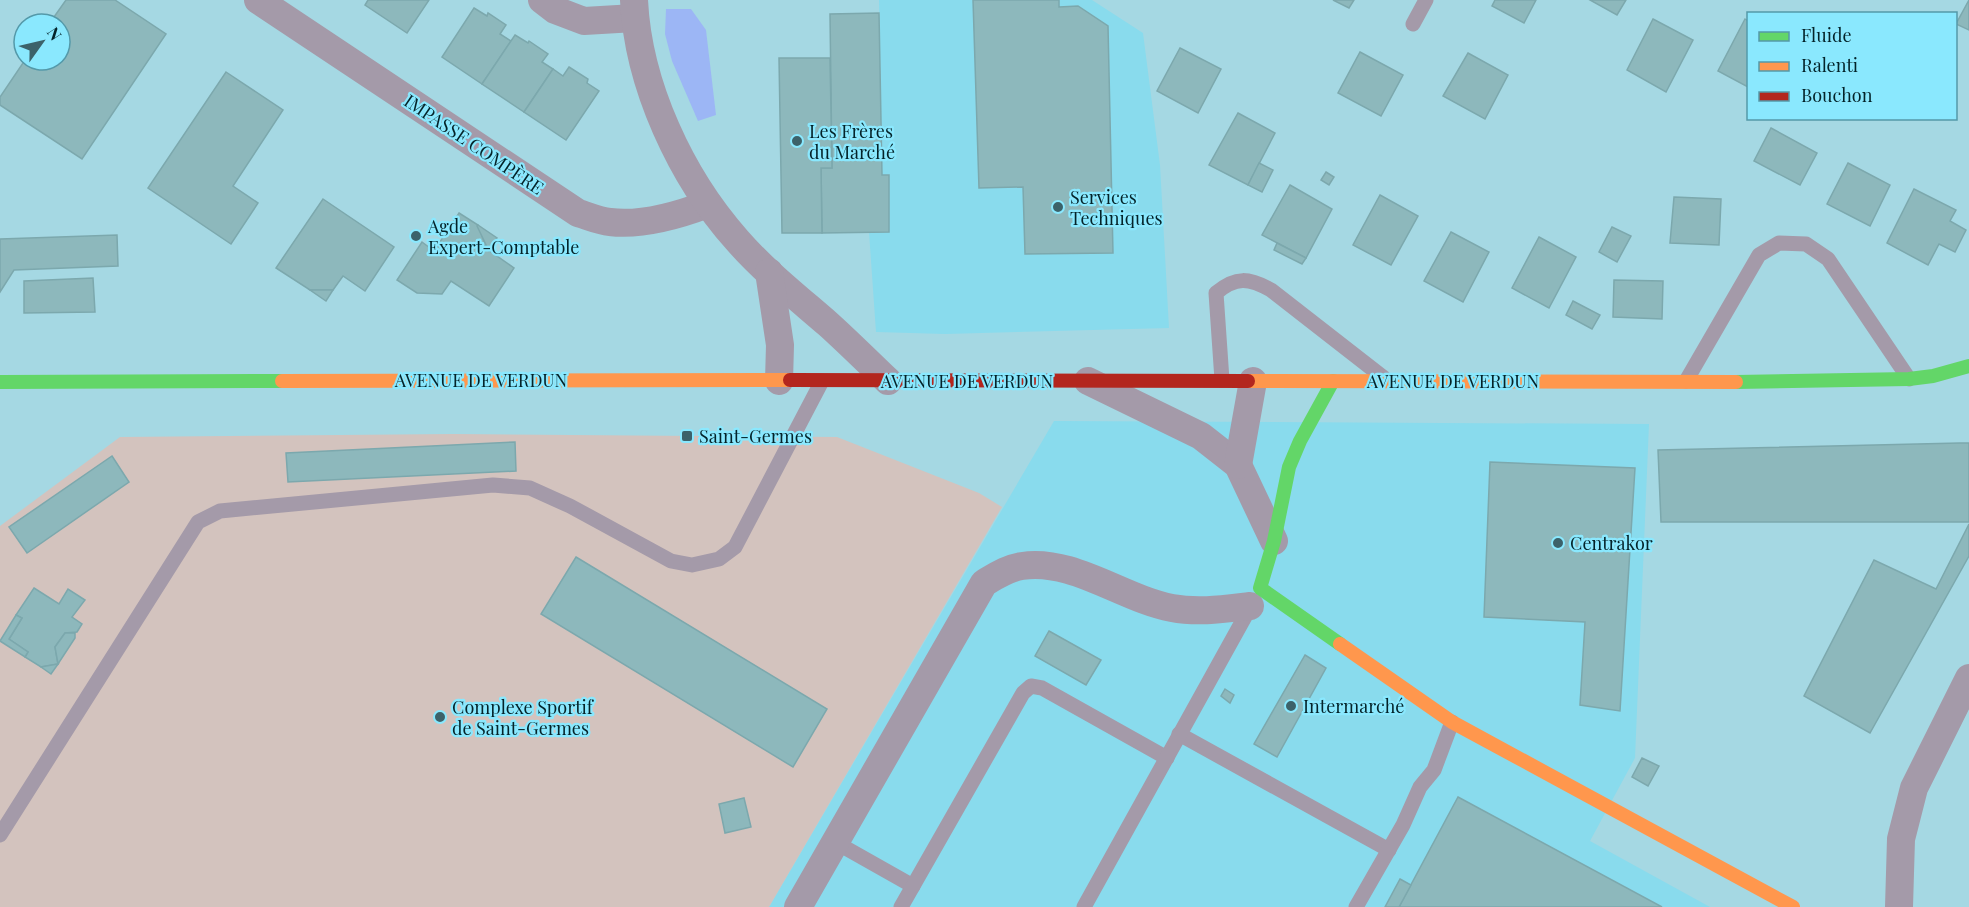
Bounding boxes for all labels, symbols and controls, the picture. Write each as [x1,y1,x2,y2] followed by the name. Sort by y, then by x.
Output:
[12,12,72,72] north arrow
[1747,12,1957,120] legend
[43,23,67,44] text: N
[1801,23,1852,47] text: Fluide
[1801,53,1858,77] text: Ralenti
[1801,83,1873,107] text: Bouchon
[400,88,548,200] street label: IMPASSE COMPÈRE
[809,119,895,164] place label: Les Frères du Marché
[790,134,804,148] marker: Les Frères du Marché
[1070,185,1163,230] place label: Services Techniques
[1051,200,1065,214] marker: Services Techniques
[427,214,579,259] place label: Agde Expert-Comptable
[409,229,423,243] marker: Agde Expert-Comptable
[394,368,568,392] street label: AVENUE DE VERDUN
[880,369,1054,393] street label: AVENUE DE VERDUN
[1366,369,1540,393] street label: AVENUE DE VERDUN
[699,424,812,448] place label: Saint-Germes
[680,429,694,443] marker: Saint-Germes
[1570,531,1653,555] place label: Centrakor
[1551,536,1565,550] marker: Centrakor
[1303,694,1404,718] place label: Intermarché
[452,695,595,740] place label: Complexe Sportif de Saint-Germes
[1284,699,1298,713] marker: Intermarché
[433,710,447,724] marker: Complexe Sportif de Saint-Germes

